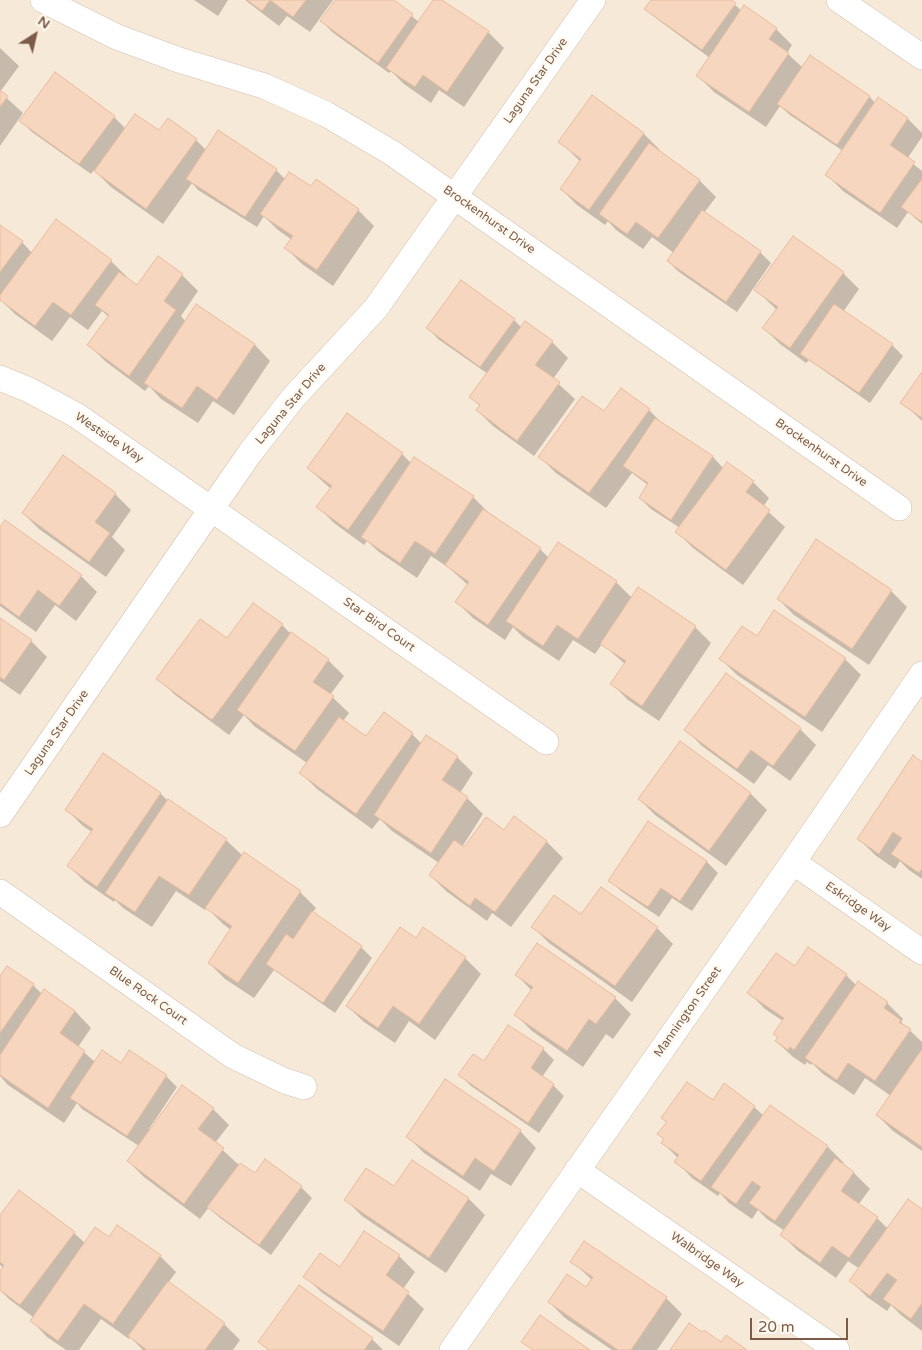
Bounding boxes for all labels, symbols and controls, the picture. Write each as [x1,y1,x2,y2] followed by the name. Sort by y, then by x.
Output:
[10,10,60,60] north arrow
[34,12,53,32] text: N
[501,35,571,127] street label: Laguna Star Drive
[440,183,538,257] street label: Brockenhurst Drive
[253,361,329,447] street label: Laguna Star Drive
[72,410,146,466] street label: Westside Way
[772,416,870,490] street label: Brockenhurst Drive
[340,595,418,655] street label: Star Bird Court
[22,687,92,779] street label: Laguna Star Drive
[822,879,894,935] street label: Eskridge Way
[106,964,190,1028] street label: Blue Rock Court
[651,964,725,1060] street label: Mannington Street
[668,1229,746,1291] street label: Walbridge Way
[752,1308,850,1340] scale bar
[758,1318,795,1336] text: 20 m

